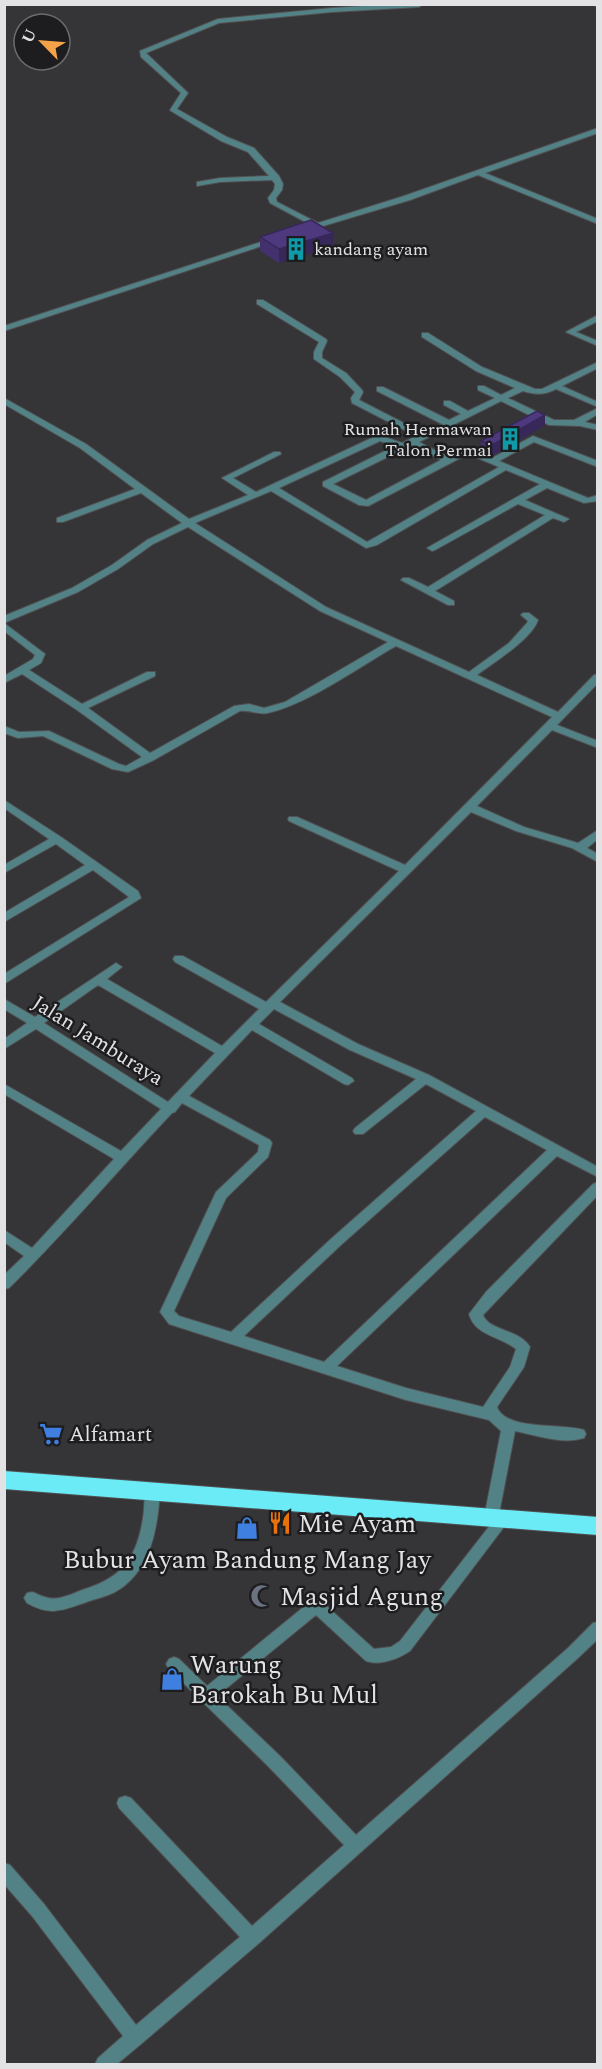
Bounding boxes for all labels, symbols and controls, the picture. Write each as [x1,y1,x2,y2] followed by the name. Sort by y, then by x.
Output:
[12,12,72,72] north arrow
[16,25,43,47] text: U
[283,236,309,262] building icon: kandang ayam
[314,236,428,263] place label: kandang ayam
[343,416,492,464] place label: Rumah Hermawan Talon Permai
[497,426,523,452] building icon: Rumah Hermawan Talon Permai
[25,988,170,1095] street label: Jalan Jamburaya
[69,1419,152,1451] place label: Alfamart
[38,1421,64,1447] supermarket icon: Alfamart
[298,1504,416,1544] place label: Mie Ayam
[267,1510,293,1536] restaurant icon: Mie Ayam
[234,1515,260,1541] shop icon: Bubur Ayam Bandung Mang Jay
[63,1540,432,1580] place label: Bubur Ayam Bandung Mang Jay
[280,1577,443,1617] place label: Masjid Agung
[249,1583,275,1609] mosque icon: Masjid Agung
[190,1645,378,1715] place label: Warung Barokah Bu Mul
[159,1666,185,1692] shop icon: Warung Barokah Bu Mul

